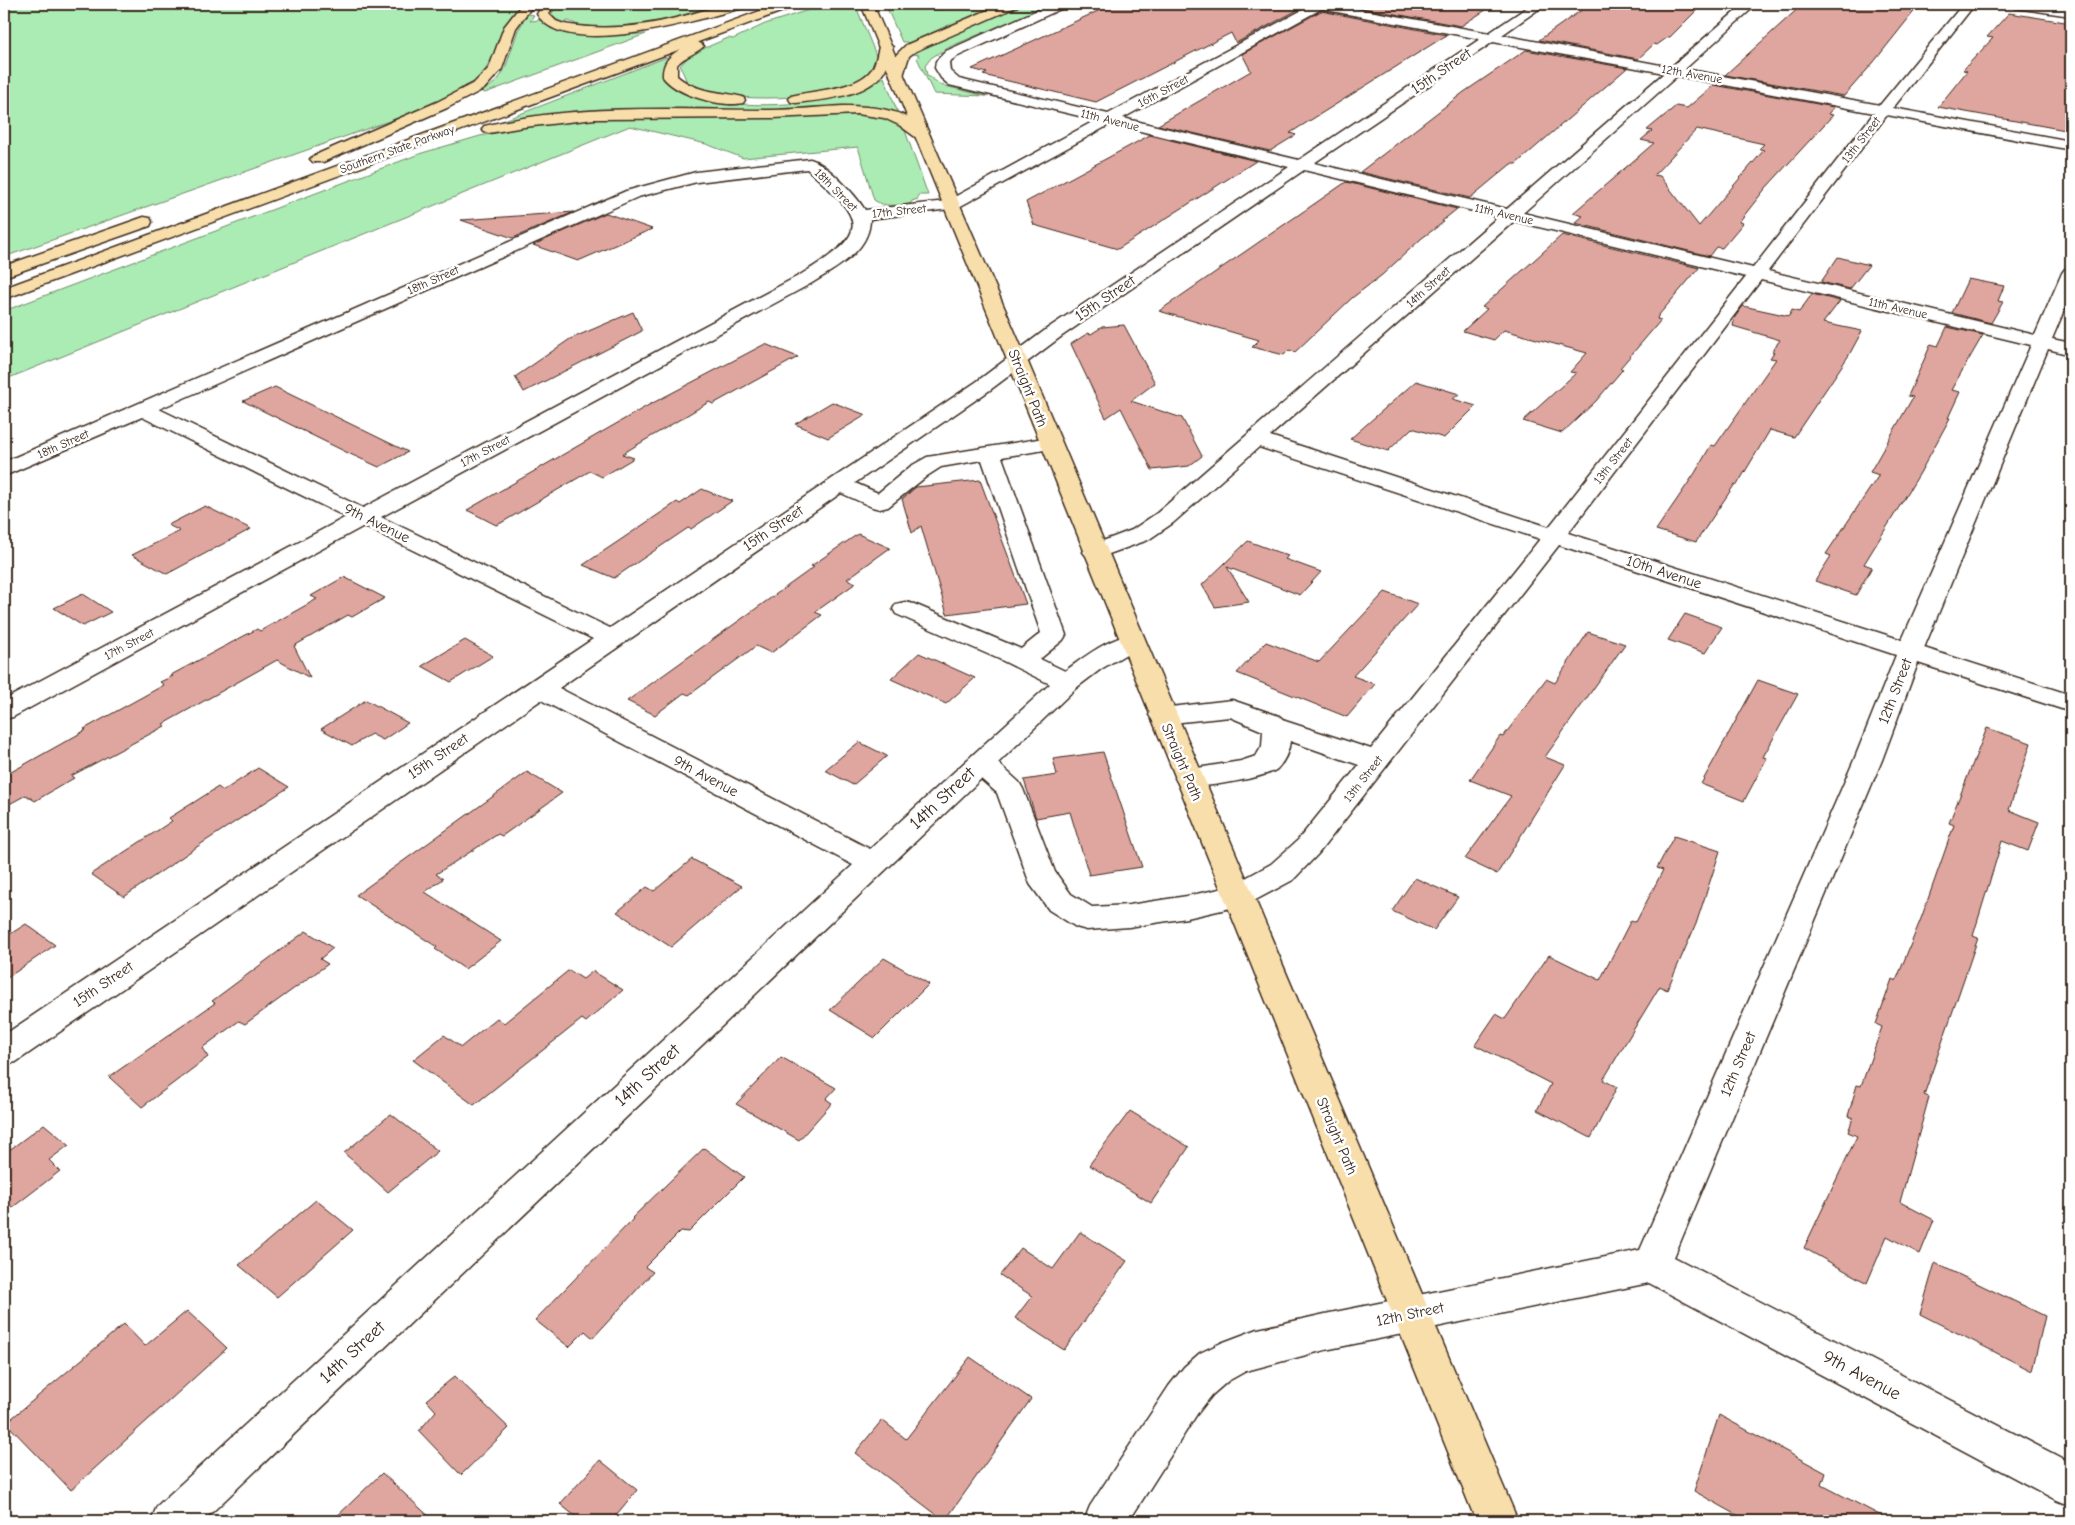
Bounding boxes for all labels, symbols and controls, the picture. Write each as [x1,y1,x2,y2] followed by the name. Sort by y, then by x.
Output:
[1407,44,1475,98] street label: 15th Street
[1661,62,1723,86] street label: 12th Avenue
[1135,72,1191,110] street label: 16th Street
[1079,106,1141,134] street label: 11th Avenue
[1839,114,1884,166] street label: 13th Street
[338,122,457,176] street label: Southern State Parkway
[812,166,861,215] street label: 18th Street
[1473,200,1535,228] street label: 11th Avenue
[871,201,927,221] street label: 17th Street
[405,262,461,298] street label: 18th Street
[1403,263,1453,310] street label: 14th Street
[1071,271,1139,325] street label: 15th Street
[1867,294,1929,322] street label: 11th Avenue
[1004,346,1052,430] street label: Straight Path
[35,426,91,462] street label: 18th Street
[458,432,513,470] street label: 17th Street
[1591,435,1636,487] street label: 13th Street
[341,499,413,547] street label: 9th Avenue
[739,501,807,555] street label: 15th Street
[1624,551,1704,593] street label: 10th Avenue
[102,625,157,663] street label: 17th Street
[1874,655,1916,726] street label: 12th Street
[1158,721,1206,803] street label: Straight Path
[404,729,472,783] street label: 15th Street
[670,751,742,801] street label: 9th Avenue
[1341,753,1386,805] street label: 13th Street
[905,762,980,834] street label: 14th Street
[69,957,137,1011] street label: 15th Street
[1716,1028,1760,1099] street label: 12th Street
[610,1039,685,1111] street label: 14th Street
[1313,1095,1361,1177] street label: Straight Path
[1375,1298,1446,1330] street label: 12th Street
[315,1316,390,1388] street label: 14th Street
[1819,1346,1904,1405] street label: 9th Avenue

